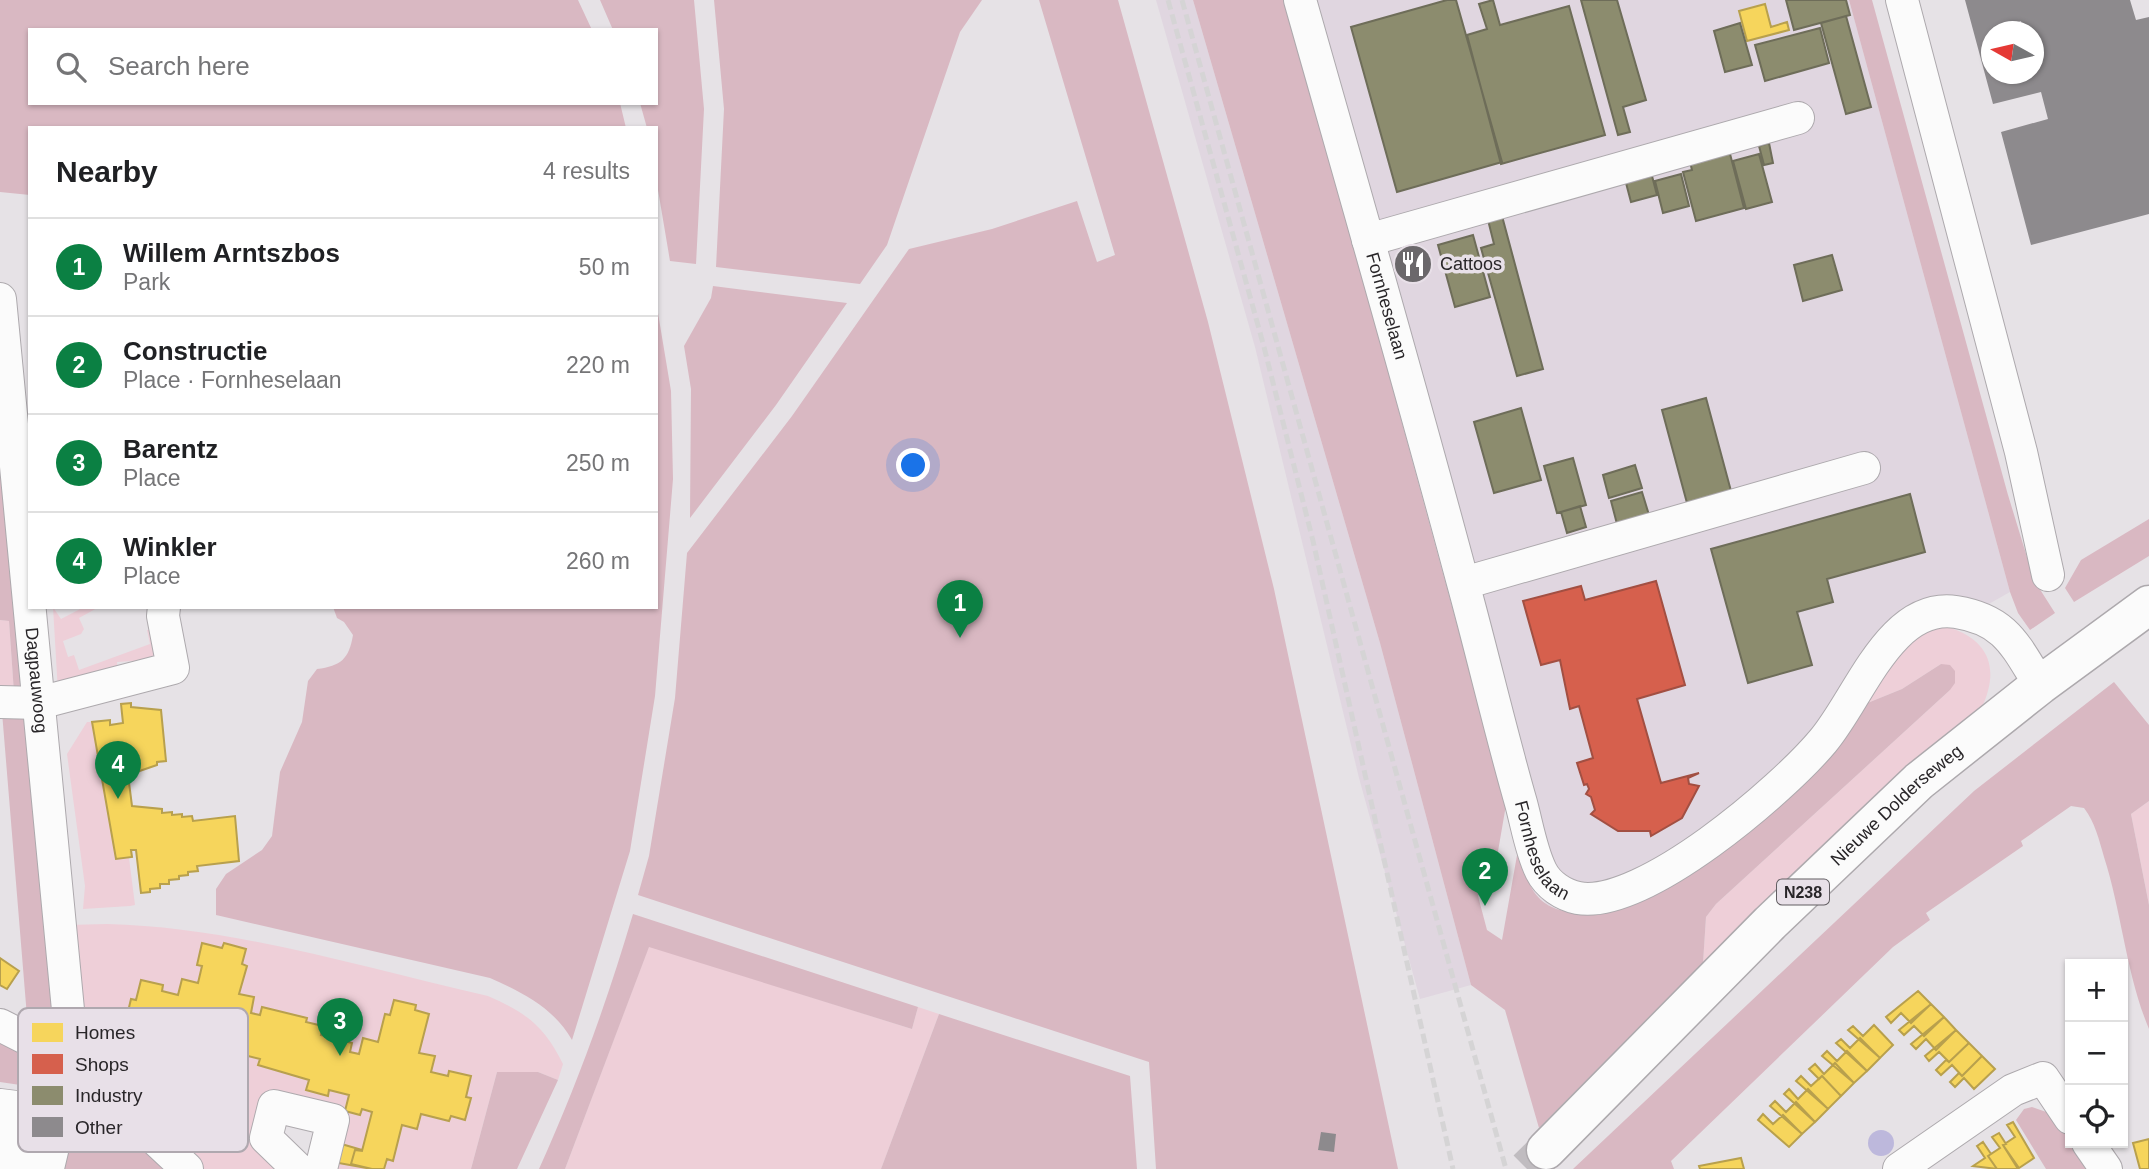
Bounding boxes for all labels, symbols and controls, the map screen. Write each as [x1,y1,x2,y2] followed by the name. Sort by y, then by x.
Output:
[1981,21,2044,84] north arrow
[28,28,658,105] search box
[52,48,90,86] icon: search
[108,51,250,81] text: Search here
[56,155,158,188] text: Nearby
[543,158,630,184] text: 4 results
[123,238,340,268] text: Willem Arntszbos
[1392,243,1434,285] restaurant icon: Cattoos
[1362,250,1411,362] street label: Fornheselaan
[73,254,85,280] text: 1
[579,254,630,280] text: 50 m
[1440,254,1502,274] place label: Cattoos
[123,269,170,295] text: Park
[123,336,267,366] text: Constructie
[73,352,85,378] text: 2
[566,352,630,378] text: 220 m
[123,367,342,393] text: Place · Fornheselaan
[123,434,218,464] text: Barentz
[896,448,930,482] your location
[73,450,85,476] text: 3
[566,450,630,476] text: 250 m
[123,465,181,491] text: Place
[123,532,217,562] text: Winkler
[73,548,85,574] text: 4
[566,548,630,574] text: 260 m
[123,563,181,589] text: Place
[937,580,983,638] pin: 1
[21,626,51,734] street label: Dagpauwoog
[95,741,141,799] pin: 4
[1827,741,1966,870] street label: Nieuwe Dolderseweg
[1511,799,1573,904] street label: Fornheselaan
[1462,848,1508,906] pin: 2
[1777,880,1829,904] road number: N238
[2065,959,2128,1148] map controls
[2065,959,2128,1022] button: +
[317,998,363,1056] pin: 3
[18,1008,248,1152] legend
[75,1022,135,1043] text: Homes
[2065,1022,2128,1085] button: −
[75,1054,129,1075] text: Shops
[75,1085,143,1106] text: Industry
[2065,1085,2128,1148] button: locate
[75,1117,123,1138] text: Other

